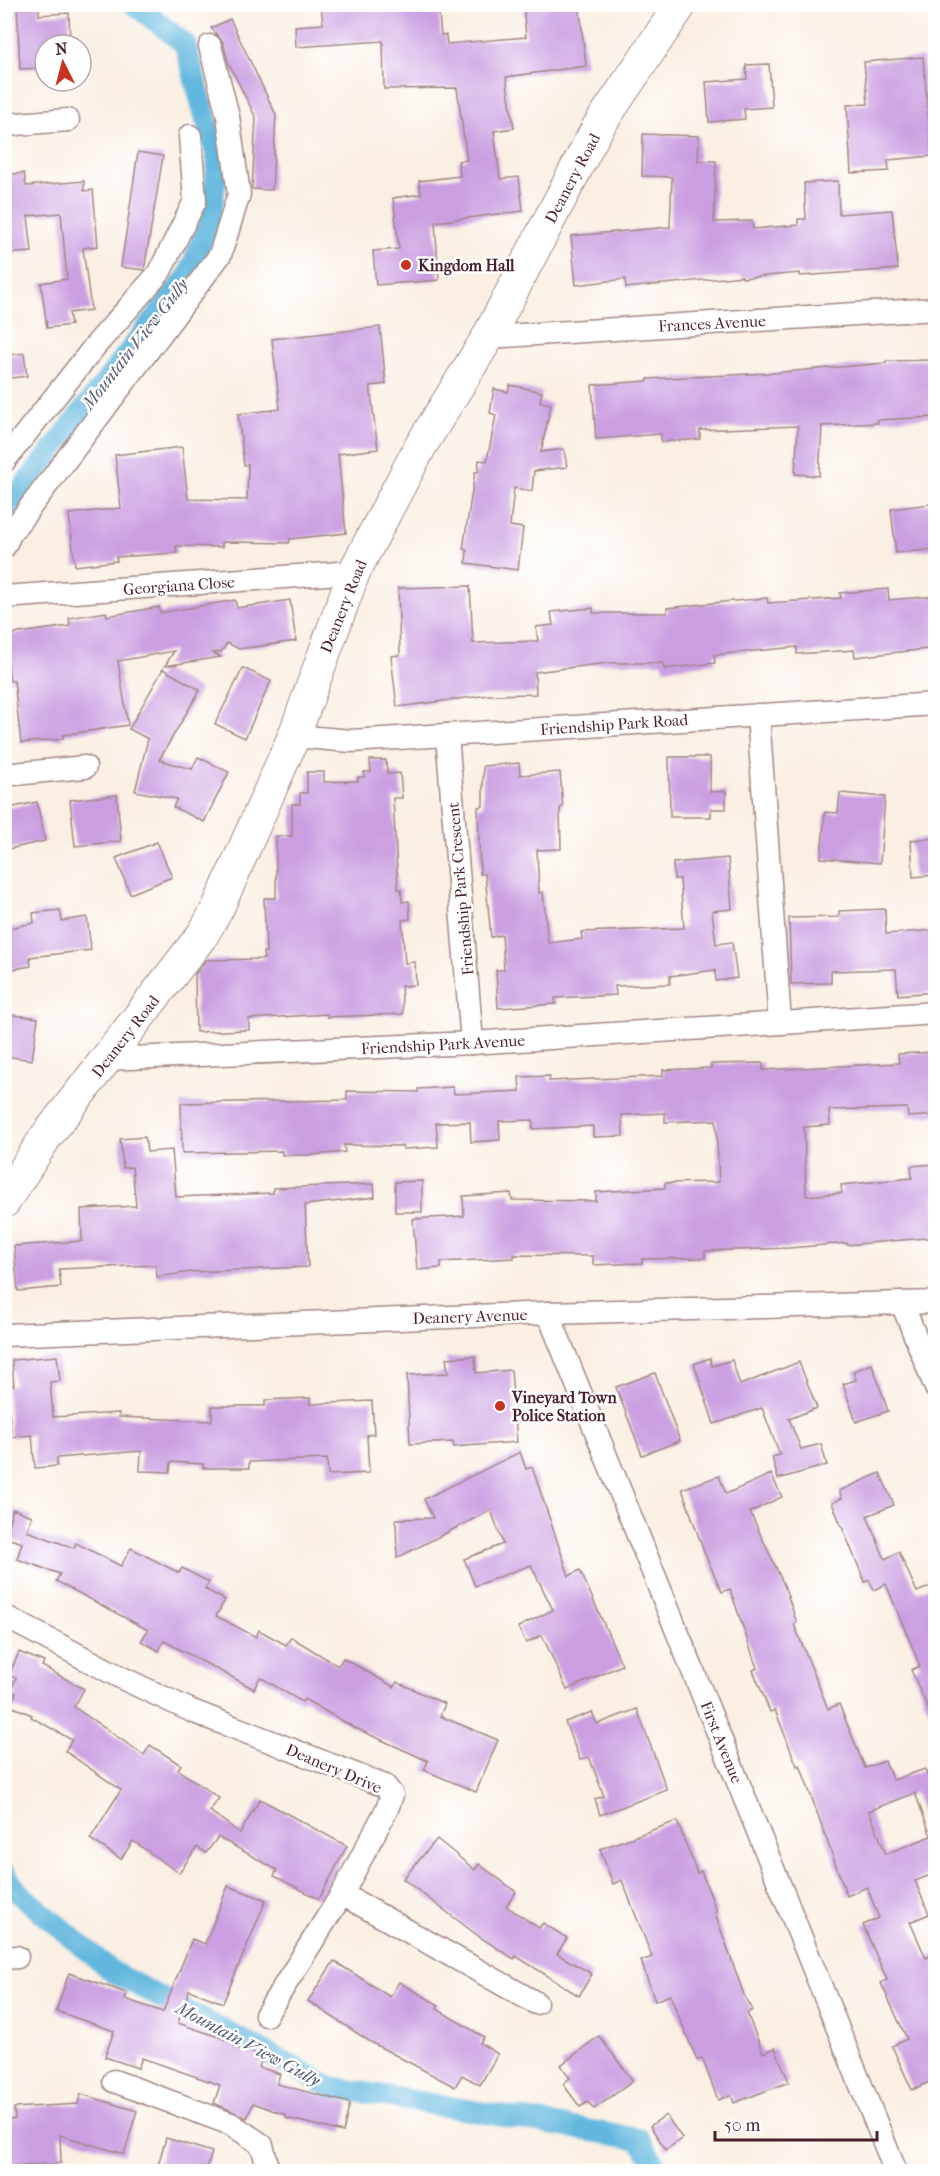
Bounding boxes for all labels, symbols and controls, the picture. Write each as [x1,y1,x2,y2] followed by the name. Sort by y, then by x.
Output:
[33,33,93,93] north arrow
[54,38,69,59] text: N
[541,130,604,226] street label: Deanery Road
[418,256,515,276] place label: Kingdom Hall
[399,258,413,272] marker: Kingdom Hall
[77,274,193,415] water label: Mountain View Gully
[658,311,767,336] street label: Frances Avenue
[316,556,371,656] street label: Deanery Road
[123,572,236,599] street label: Georgiana Close
[539,710,689,739] street label: Friendship Park Road
[443,801,478,976] street label: Friendship Park Crescent
[87,991,164,1081] street label: Deanery Road
[360,1031,526,1058] street label: Friendship Park Avenue
[412,1305,528,1328] street label: Deanery Avenue
[511,1388,617,1425] place label: Vineyard Town Police Station
[493,1399,507,1413] marker: Vineyard Town Police Station
[696,1698,747,1786] street label: First Avenue
[283,1740,385,1797] street label: Deanery Drive
[170,1997,324,2092] water label: Mountain View Gully
[715,2104,877,2142] scale bar
[724,2115,761,2136] text: 50 m

